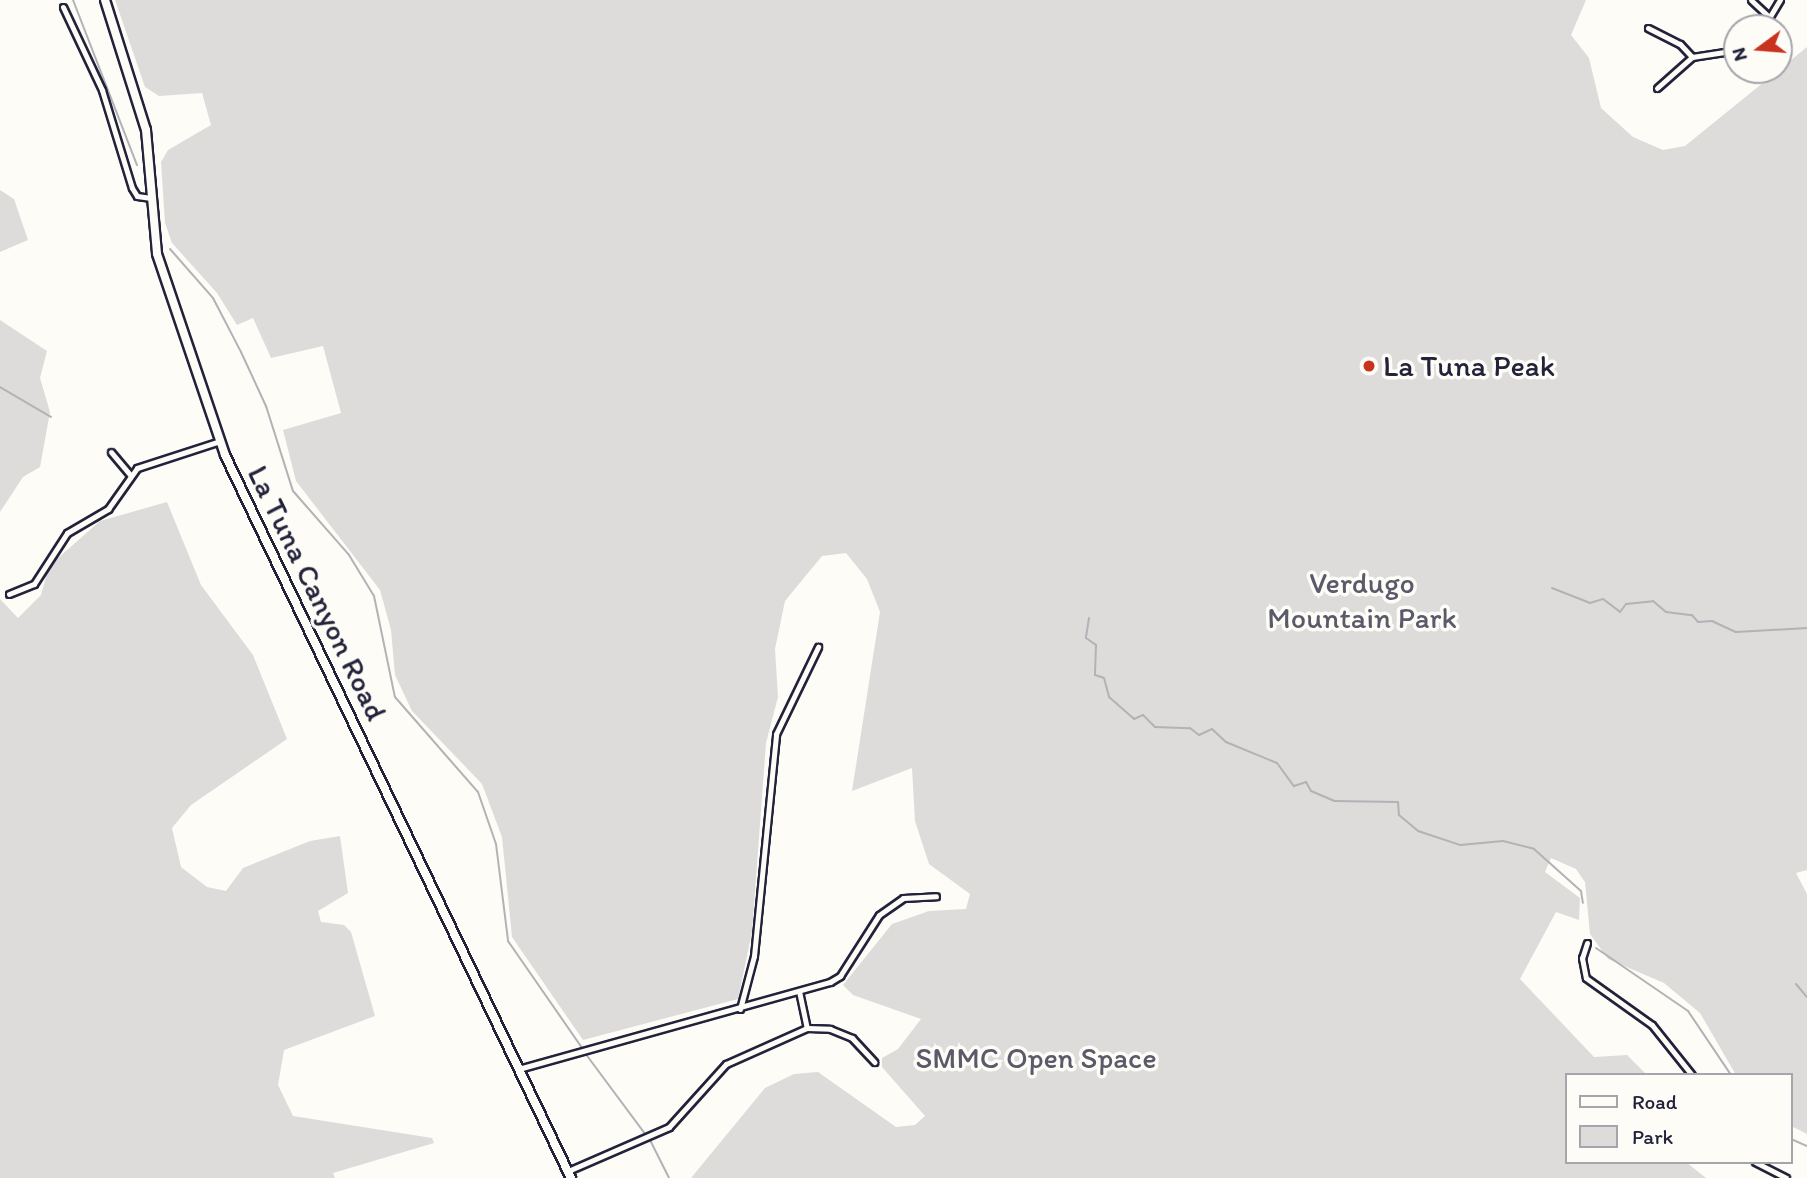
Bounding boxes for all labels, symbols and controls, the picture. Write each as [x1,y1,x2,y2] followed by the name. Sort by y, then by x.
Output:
[1723,14,1793,84] north arrow
[1726,45,1752,64] text: N
[1383,348,1551,384] place label: La Tuna Peak
[1361,358,1377,374] marker: La Tuna Peak
[240,461,394,725] street label: La Tuna Canyon Road
[1267,565,1457,636] park label: Verdugo Mountain Park
[915,1040,1157,1076] park label: SMMC Open Space
[1566,1073,1793,1164] legend
[1632,1089,1677,1114] text: Road
[1632,1124,1673,1149] text: Park

